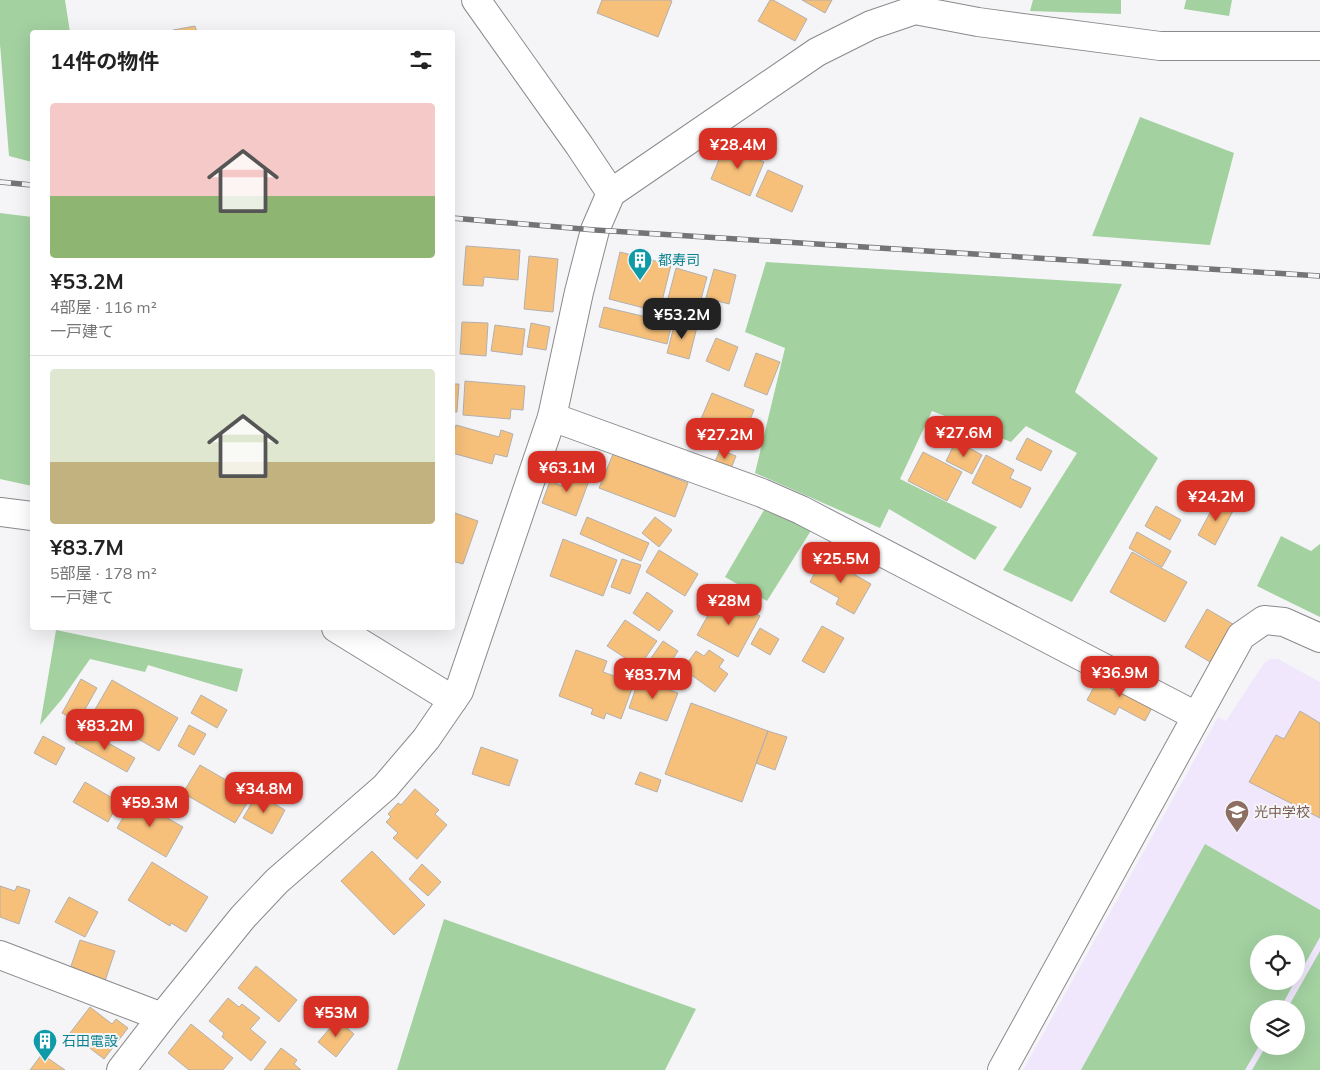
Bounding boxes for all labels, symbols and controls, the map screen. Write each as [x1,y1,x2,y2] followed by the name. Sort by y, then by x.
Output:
[407,46,435,74] icon: filters
[50,48,159,74] text: 14件の物件
[697,128,779,170] pin: ¥28.4M
[710,134,766,154] text: ¥28.4M
[198,136,288,226] icon: home
[627,247,653,281] building icon: 都寿司
[658,251,700,269] place label: 都寿司
[50,268,124,294] text: ¥53.2M
[50,297,157,317] text: 4部屋 · 116 m²
[641,298,723,340] pin: ¥53.2M
[654,304,710,324] text: ¥53.2M
[50,321,114,341] text: 一戸建て
[198,401,288,491] icon: home
[923,416,1005,458] pin: ¥27.6M
[684,418,766,460] pin: ¥27.2M
[936,422,992,442] text: ¥27.6M
[697,424,753,444] text: ¥27.2M
[526,450,608,493] pin: ¥63.1M
[539,457,595,477] text: ¥63.1M
[1175,480,1257,522] pin: ¥24.2M
[1188,486,1244,506] text: ¥24.2M
[50,534,124,560] text: ¥83.7M
[800,542,882,584] pin: ¥25.5M
[813,548,869,568] text: ¥25.5M
[50,563,157,583] text: 5部屋 · 178 m²
[699,584,759,626] pin: ¥28M
[50,587,114,607] text: 一戸建て
[708,590,750,610] text: ¥28M
[1079,656,1161,698] pin: ¥36.9M
[612,658,694,700] pin: ¥83.7M
[1092,662,1148,682] text: ¥36.9M
[625,664,681,684] text: ¥83.7M
[64,708,146,751] pin: ¥83.2M
[77,715,133,735] text: ¥83.2M
[223,772,305,814] pin: ¥34.8M
[236,778,292,798] text: ¥34.8M
[109,786,191,828] pin: ¥59.3M
[122,792,178,812] text: ¥59.3M
[1224,799,1250,833] school or university icon: 光中学校
[1254,803,1310,821] place label: 光中学校
[1250,935,1305,1055] map controls
[1250,935,1305,990] button: locate
[306,996,366,1038] pin: ¥53M
[1250,1000,1305,1055] button: layers
[315,1002,357,1022] text: ¥53M
[32,1028,58,1062] building icon: 石田電設
[62,1032,118,1050] place label: 石田電設

